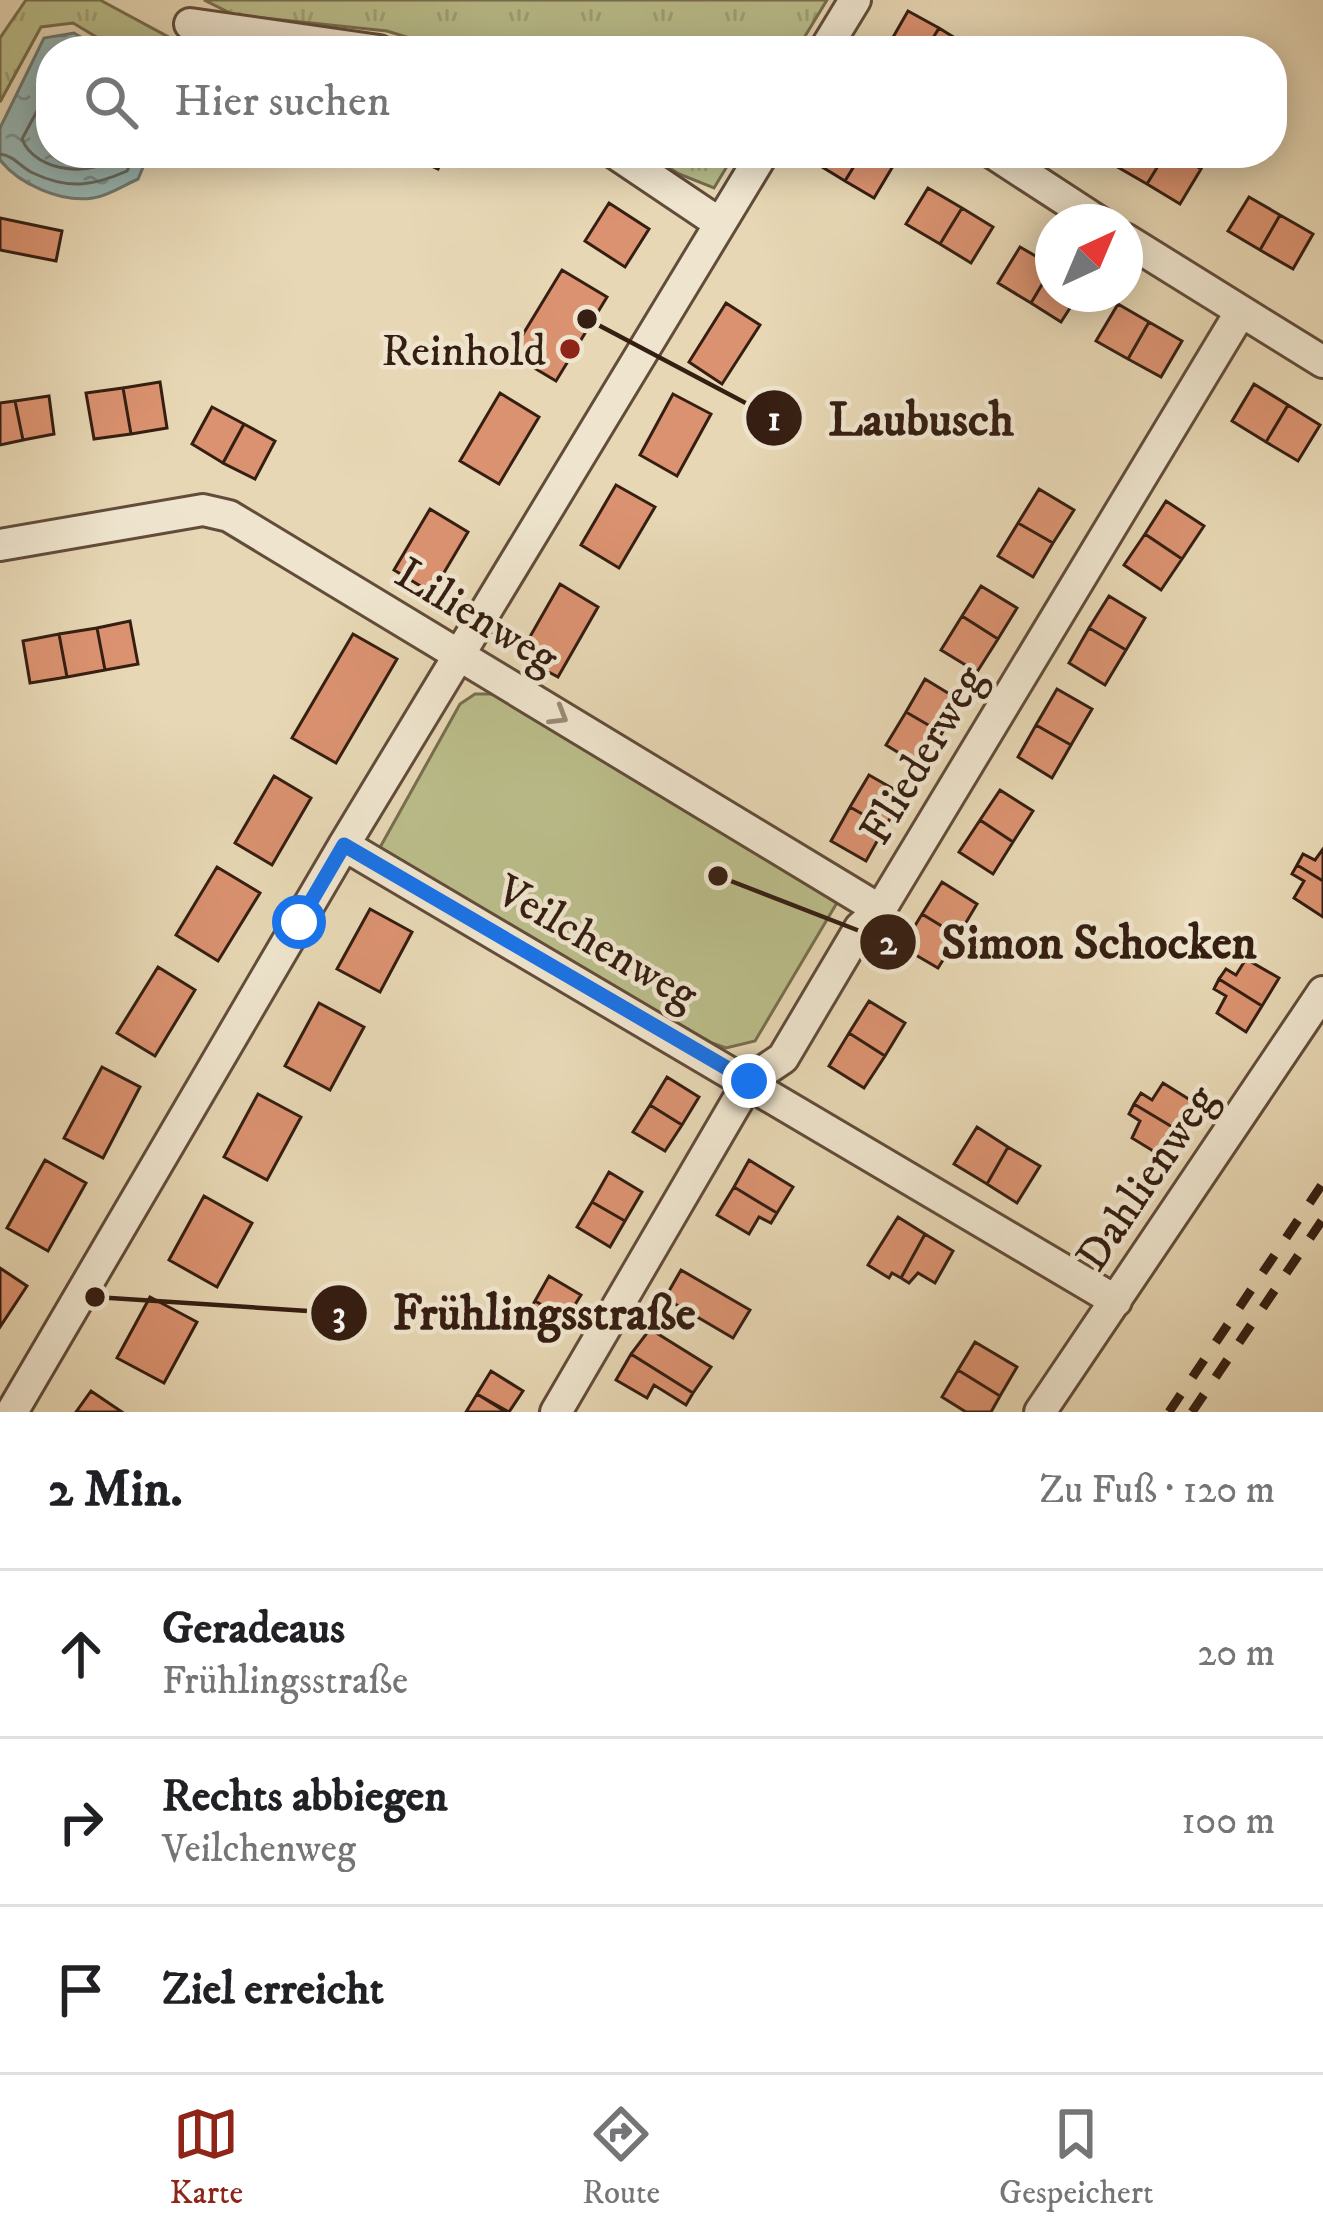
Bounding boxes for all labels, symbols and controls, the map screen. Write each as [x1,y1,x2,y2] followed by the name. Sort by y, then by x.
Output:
[36,36,1287,168] search box
[78,69,144,135] icon: search
[174,74,390,130] text: Hier suchen
[1035,204,1143,312] north arrow
[381,324,547,380] place label: Reinhold
[557,336,583,362] marker: Reinhold
[744,376,1038,460] callout: Laubusch
[828,391,1015,451] text: Laubusch
[767,397,781,442] text: 1
[385,546,568,687] street label: Lilienweg
[848,656,999,855] street label: Fliederweg
[546,702,568,724] one-way arrow
[485,863,707,1024] street label: Veilchenweg
[272,895,326,949] route start
[858,900,1281,984] callout: Simon Schocken
[941,914,1258,974] text: Simon Schocken
[879,921,897,966] text: 2
[722,1054,776,1108] route end
[1065,1075,1230,1282] street label: Dahlienweg
[309,1271,720,1355] callout: Frühlingsstraße
[392,1285,696,1345] text: Frühlingsstraße
[332,1292,346,1337] text: 3
[48,1458,182,1522] text: 2 Min.
[1039,1466,1275,1515] text: Zu Fuß · 120 m
[162,1601,345,1657] text: Geradeaus
[48,1621,114,1687] icon: ahead
[1197,1629,1275,1678] text: 20 m
[162,1657,408,1706] text: Frühlingsstraße
[162,1769,448,1825] text: Rechts abbiegen
[48,1789,114,1855] icon: right
[1181,1797,1275,1846] text: 100 m
[162,1825,356,1874] text: Veilchenweg
[48,1957,114,2023] icon: arrive
[162,1962,384,2018] text: Ziel erreicht
[169,2101,243,2214] tab: Karte
[582,2101,660,2214] tab: Route
[999,2101,1154,2214] tab: Gespeichert

